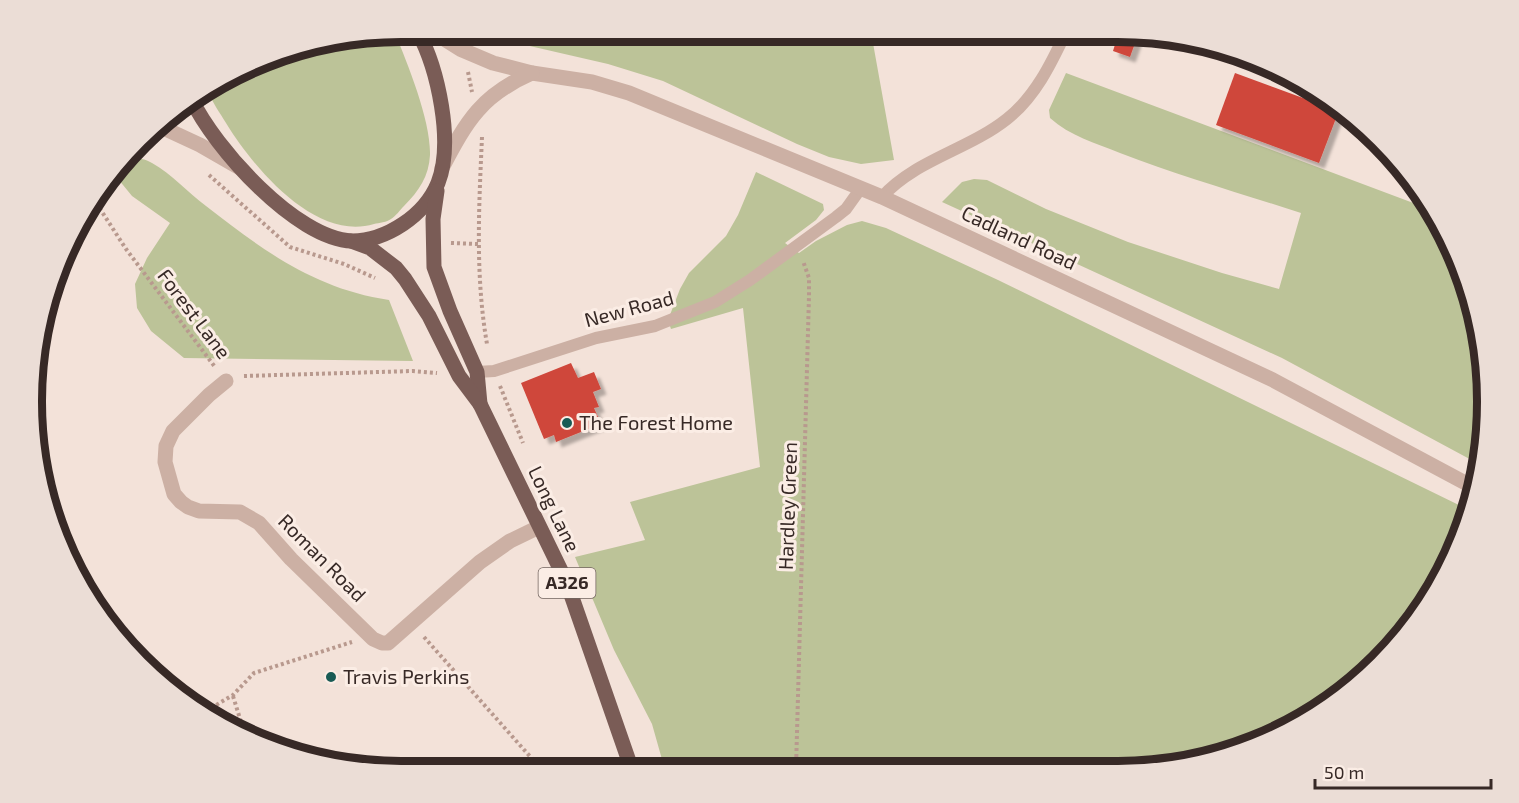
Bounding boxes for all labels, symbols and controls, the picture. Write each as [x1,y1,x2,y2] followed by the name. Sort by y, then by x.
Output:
[958,200,1081,274] street label: Cadland Road
[153,264,236,363] street label: Forest Lane
[581,285,676,331] street label: New Road
[579,410,733,434] place label: The Forest Home
[560,416,574,430] marker: The Forest Home
[773,441,801,570] street label: Hardley Green
[524,462,586,555] street label: Long Lane
[274,508,372,606] street label: Roman Road
[538,568,596,598] road number: A326
[343,664,469,688] place label: Travis Perkins
[324,670,338,684] marker: Travis Perkins
[1315,752,1490,790] scale bar
[1324,761,1364,783] text: 50 m

